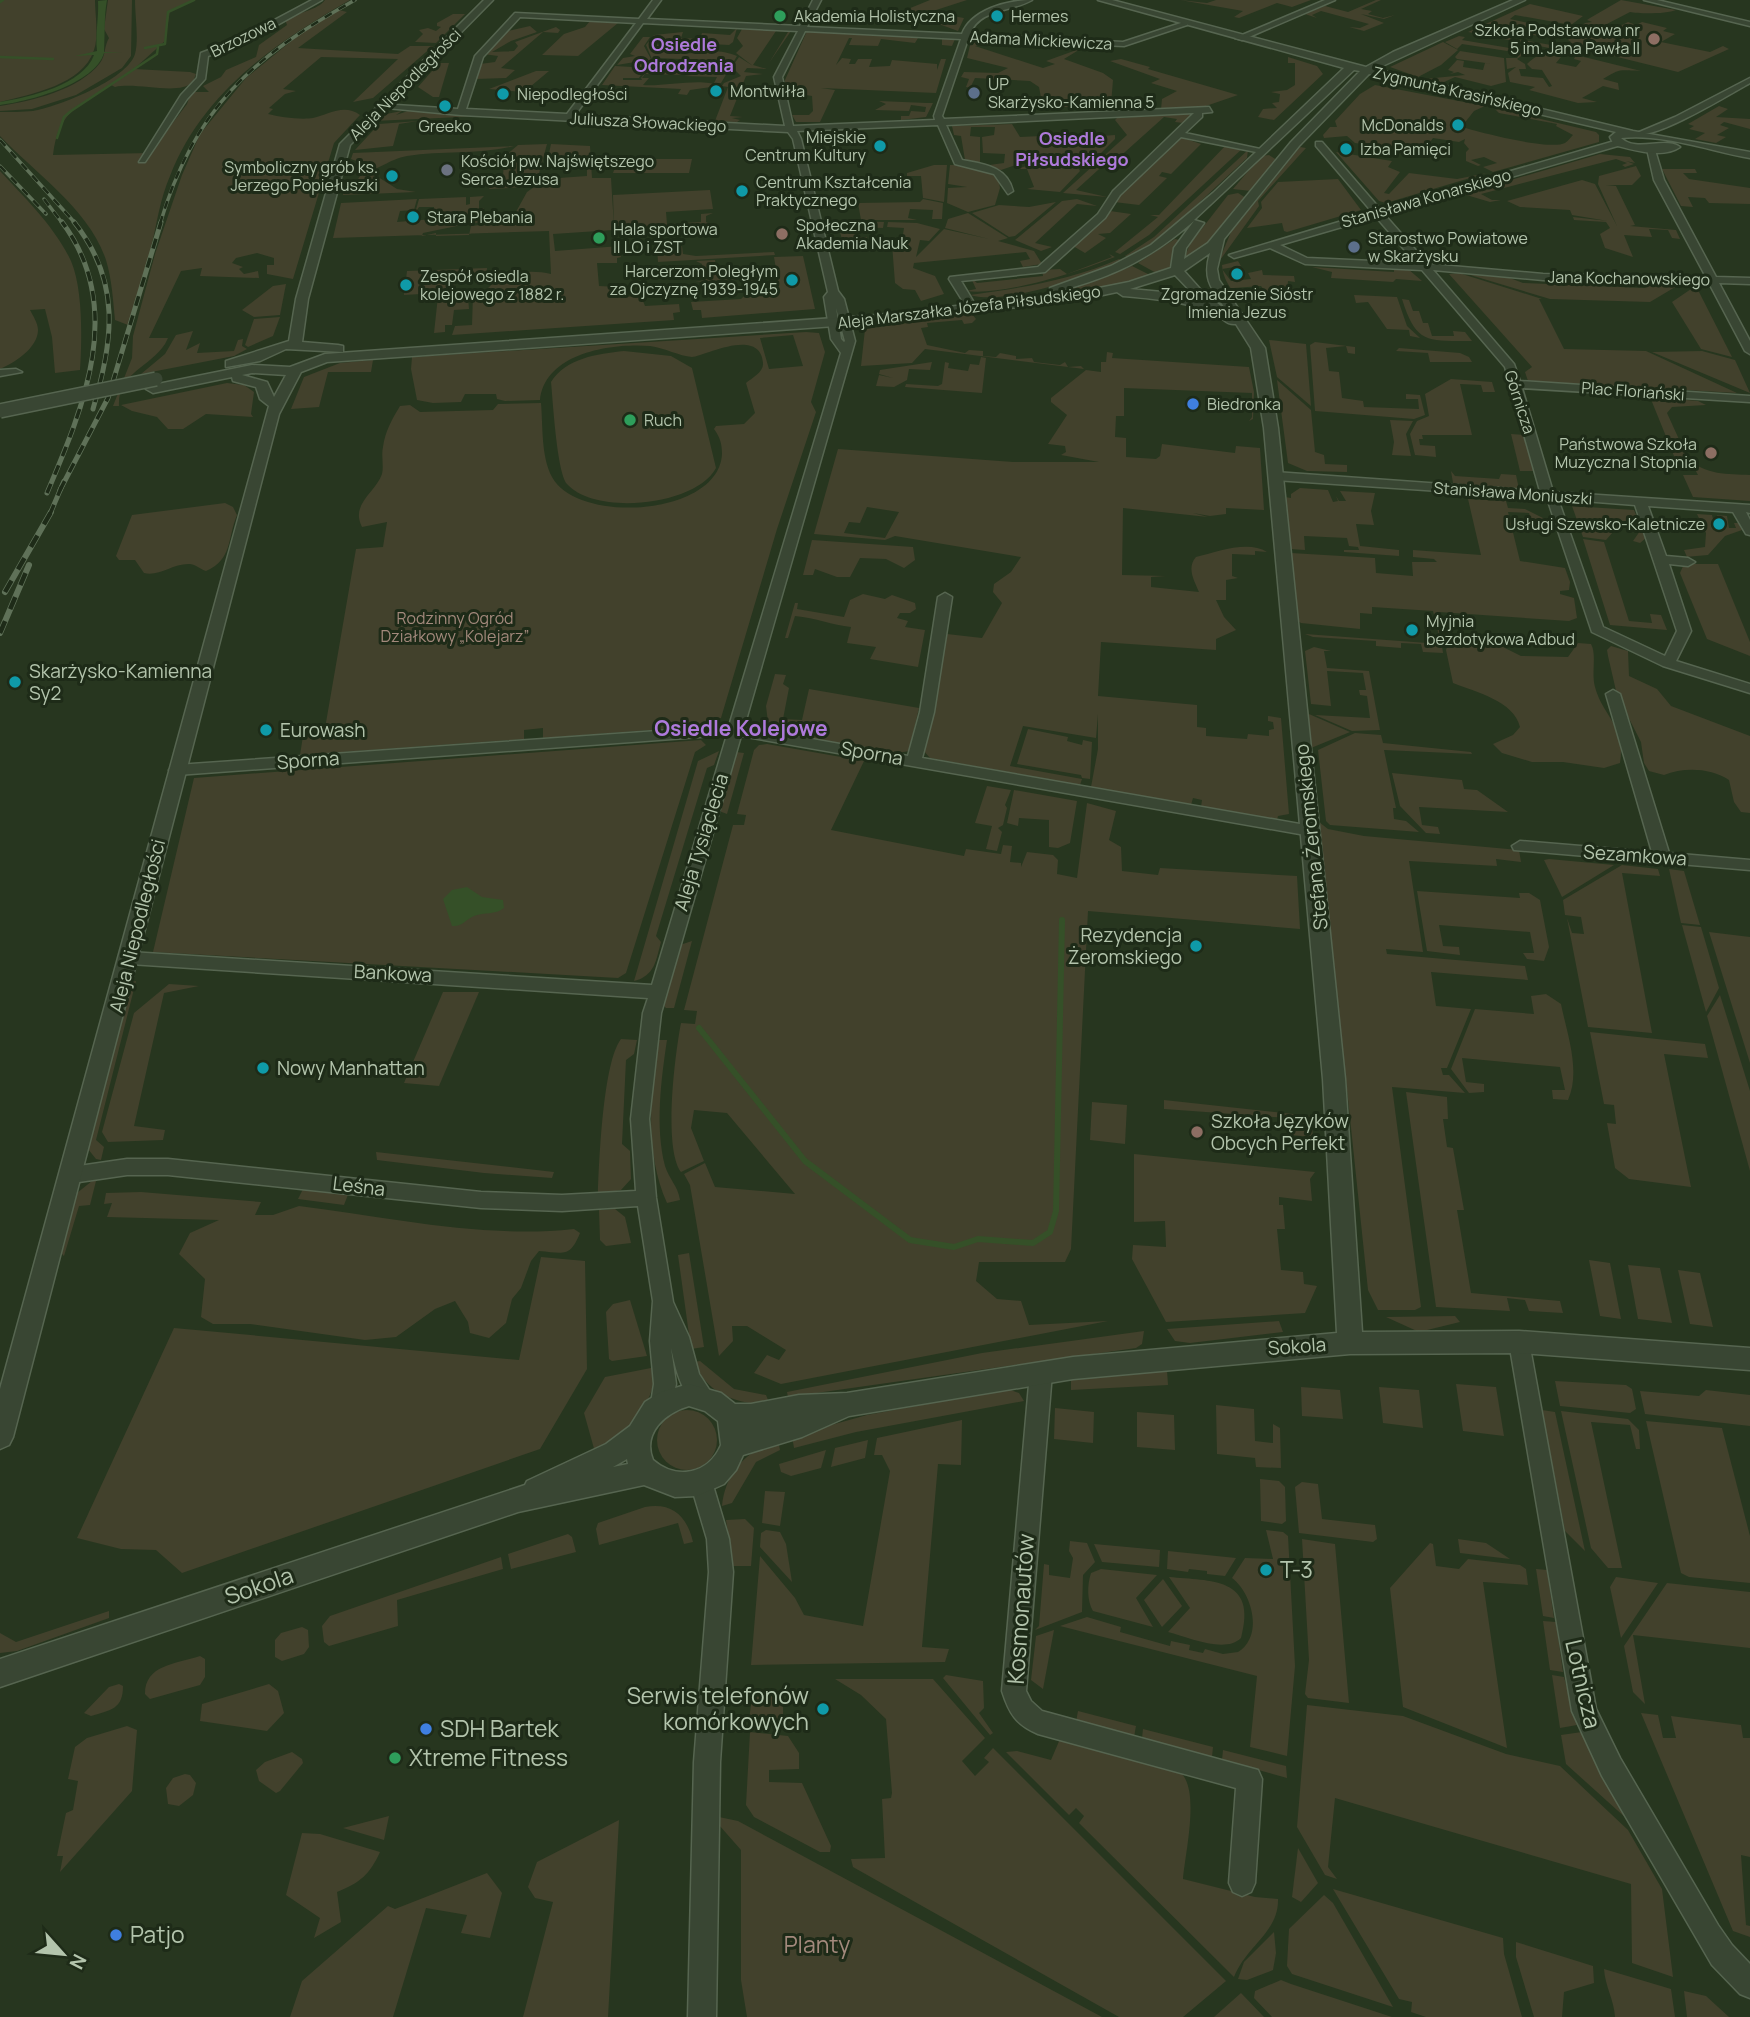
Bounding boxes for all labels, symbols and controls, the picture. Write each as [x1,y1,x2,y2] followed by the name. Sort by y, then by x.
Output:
[794,5,955,27] place label: Akademia Holistyczna
[1011,5,1068,27] place label: Hermes
[772,8,788,24] marker: Akademia Holistyczna
[989,8,1005,24] marker: Hermes
[207,12,279,62] street label: Brzozowa
[1474,19,1640,59] place label: Szkoła Podstawowa nr 5 im. Jana Pawła II
[344,23,466,145] street label: Aleja Niepodległości
[969,25,1113,55] street label: Adama Mickiewicza
[1646,31,1662,47] marker: Szkoła Podstawowa nr 5 im. Jana Pawła II
[634,32,734,77] district label: Osiedle Odrodzenia
[1371,61,1543,121] street label: Zygmunta Krasińskiego
[988,73,1155,113] place label: UP Skarżysko-Kamienna 5
[730,80,805,102] place label: Montwiłła
[517,83,628,105] place label: Niepodległości
[708,83,724,99] marker: Montwiłła
[966,85,982,101] marker: UP Skarżysko-Kamienna 5
[495,86,511,102] marker: Niepodległości
[437,98,453,114] marker: Greeko
[569,107,727,137] street label: Juliusza Słowackiego
[1361,114,1444,136] place label: McDonalds
[419,115,471,137] place label: Greeko
[1450,117,1466,133] marker: McDonalds
[745,126,867,166] place label: Miejskie Centrum Kultury
[1015,126,1129,171] district label: Osiedle Piłsudskiego
[872,138,888,154] marker: Miejskie Centrum Kultury
[1360,138,1451,160] place label: Izba Pamięci
[1338,141,1354,157] marker: Izba Pamięci
[461,150,654,190] place label: Kościół pw. Najświętszego Serca Jezusa
[224,156,378,196] place label: Symboliczny grób ks. Jerzego Popiełuszki
[439,162,455,178] marker: Kościół pw. Najświętszego Serca Jezusa
[1339,163,1513,233] street label: Stanisława Konarskiego
[384,168,400,184] marker: Symboliczny grób ks. Jerzego Popiełuszki
[756,171,911,211] place label: Centrum Kształcenia Praktycznego
[734,183,750,199] marker: Centrum Kształcenia Praktycznego
[427,206,533,228] place label: Stara Plebania
[405,209,421,225] marker: Stara Plebania
[796,214,909,254] place label: Społeczna Akademia Nauk
[613,218,718,258] place label: Hala sportowa II LO i ZST
[774,226,790,242] marker: Społeczna Akademia Nauk
[1368,227,1528,267] place label: Starostwo Powiatowe w Skarżysku
[591,230,607,246] marker: Hala sportowa II LO i ZST
[1346,239,1362,255] marker: Starostwo Powiatowe w Skarżysku
[610,260,778,300] place label: Harcerzom Poległym za Ojczyznę 1939-1945
[420,265,564,305] place label: Zespół osiedla kolejowego z 1882 r.
[1229,266,1245,282] marker: Zgromadzenie Sióstr Imienia Jezus
[1548,266,1710,290] street label: Jana Kochanowskiego
[784,272,800,288] marker: Harcerzom Poległym za Ojczyznę 1939-1945
[398,277,414,293] marker: Zespół osiedla kolejowego z 1882 r.
[836,280,1102,334] street label: Aleja Marszałka Józefa Piłsudskiego
[1161,283,1314,323] place label: Zgromadzenie Sióstr Imienia Jezus
[1499,367,1541,437] street label: Górnicza
[1581,376,1685,406] street label: Plac Floriański
[1207,393,1281,415] place label: Biedronka
[1185,396,1201,412] marker: Biedronka
[644,409,682,431] place label: Ruch
[622,412,638,428] marker: Ruch
[1555,433,1697,473] place label: Państwowa Szkoła Muzyczna I Stopnia
[1703,445,1719,461] marker: Państwowa Szkoła Muzyczna I Stopnia
[1433,476,1593,510] street label: Stanisława Moniuszki
[1505,513,1705,535] place label: Usługi Szewsko-Kaletnicze
[1711,516,1727,532] marker: Usługi Szewsko-Kaletnicze
[380,607,530,647] park label: Rodzinny Ogród Działkowy „Kolejarz”
[1426,610,1575,650] place label: Myjnia bezdotykowa Adbud
[1404,622,1420,638] marker: Myjnia bezdotykowa Adbud
[29,658,212,706] place label: Skarżysko-Kamienna Sy2
[7,674,23,690] marker: Skarżysko-Kamienna Sy2
[654,714,828,742] district label: Osiedle Kolejowe
[280,717,365,743] place label: Eurowash
[258,722,274,738] marker: Eurowash
[839,735,905,771] street label: Sporna
[1288,743,1334,931] street label: Stefana Żeromskiego
[276,745,340,775] street label: Sporna
[668,770,734,914] street label: Aleja Tysiąclecia
[103,836,171,1016] street label: Aleja Niepodległości
[1582,838,1688,872] street label: Sezamkowa
[1068,922,1182,970] place label: Rezydencja Żeromskiego
[1188,938,1204,954] marker: Rezydencja Żeromskiego
[353,958,433,988] street label: Bankowa
[277,1055,425,1081] place label: Nowy Manhattan
[255,1060,271,1076] marker: Nowy Manhattan
[1211,1108,1349,1156] place label: Szkoła Języków Obcych Perfekt
[1189,1124,1205,1140] marker: Szkoła Języków Obcych Perfekt
[331,1170,387,1202] street label: Leśna
[1267,1331,1327,1361] street label: Sokola
[999,1532,1041,1685] street label: Kosmonautów
[1280,1553,1313,1585] place label: T-3
[220,1558,297,1612] street label: Sokola
[1258,1562,1274,1578] marker: T-3
[1558,1636,1610,1732] street label: Lotnicza
[627,1679,809,1737] place label: Serwis telefonów komórkowych
[815,1701,831,1717] marker: Serwis telefonów komórkowych
[440,1712,559,1744] place label: SDH Bartek
[418,1721,434,1737] marker: SDH Bartek
[409,1741,568,1773] place label: Xtreme Fitness
[387,1750,403,1766] marker: Xtreme Fitness
[130,1918,185,1950] place label: Patjo
[28,1919,98,1989] north arrow
[108,1927,124,1943] marker: Patjo
[784,1928,850,1960] park label: Planty
[63,1950,93,1974] text: N

